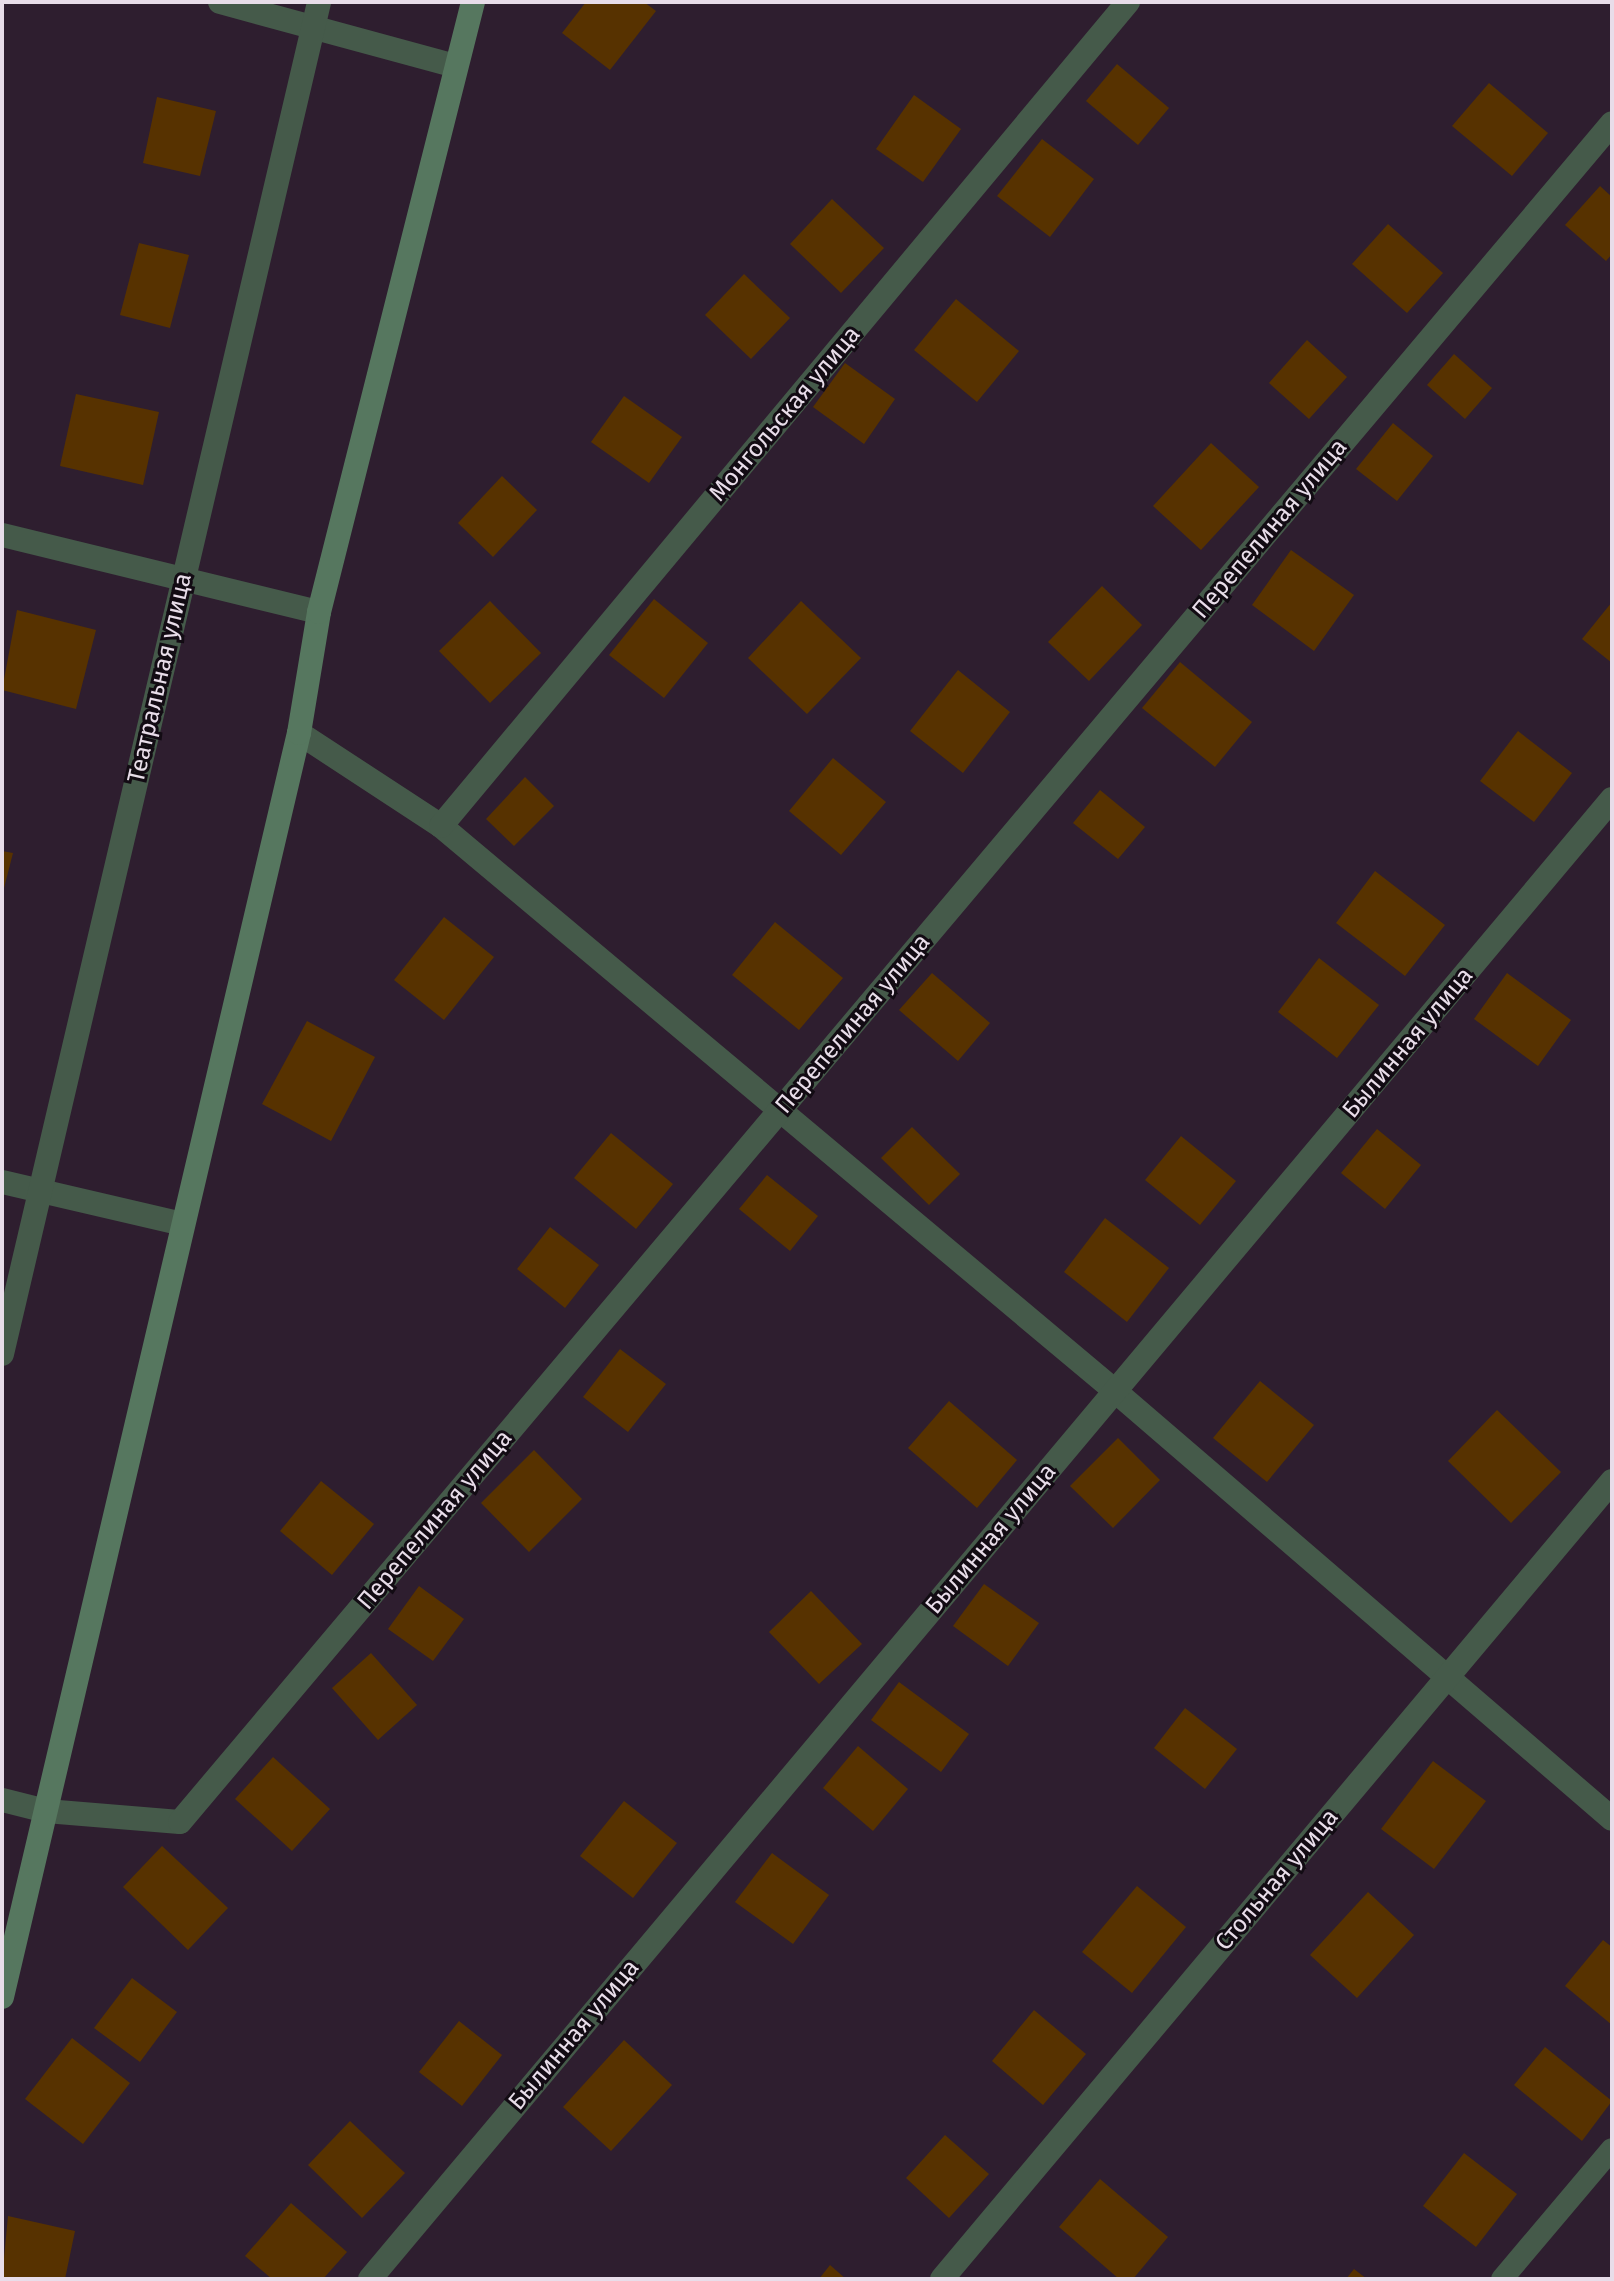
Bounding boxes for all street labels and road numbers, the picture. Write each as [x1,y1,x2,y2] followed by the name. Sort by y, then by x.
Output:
[703,321,867,507] street label: Монгольская улица
[1186,433,1354,625] street label: Перепелиная улица
[122,570,198,786] street label: Театральная улица
[769,928,937,1120] street label: Перепелиная улица
[1337,962,1479,1124] street label: Былинная улица
[351,1424,519,1616] street label: Перепелиная улица
[920,1458,1062,1620] street label: Былинная улица
[1209,1803,1345,1957] street label: Стольная улица
[503,1954,645,2116] street label: Былинная улица

